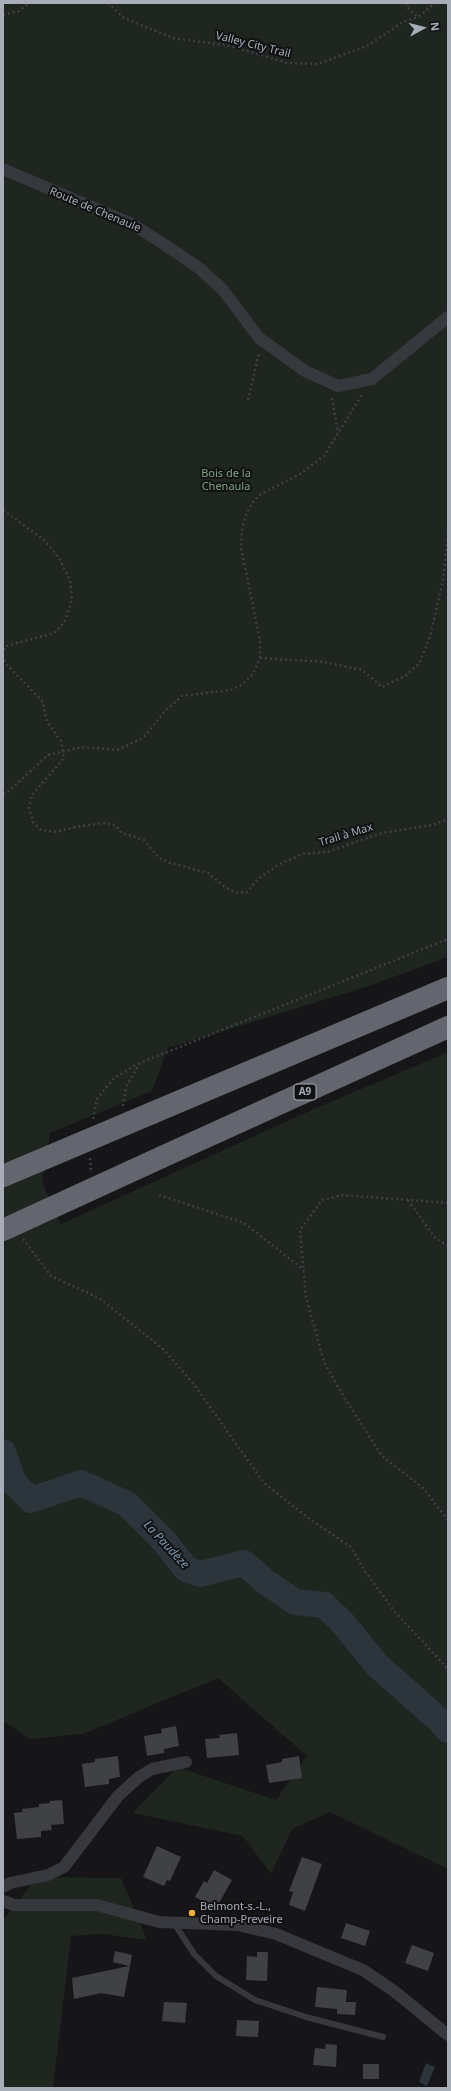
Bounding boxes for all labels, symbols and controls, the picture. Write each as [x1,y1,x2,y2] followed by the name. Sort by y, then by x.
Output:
[403,8,443,48] north arrow
[427,21,443,32] text: N
[214,29,292,61] street label: Valley City Trail
[47,185,143,235] street label: Route de Chenaule
[201,467,251,493] park label: Bois de la Chenaula
[317,821,375,849] street label: Trail à Max
[294,1084,316,1100] road number: A9
[140,1518,192,1572] water label: La Paudèze
[200,1900,283,1926] place label: Belmont-s.-L., Champ-Preveire
[187,1908,197,1918] marker: Belmont-s.-L., Champ-Preveire

